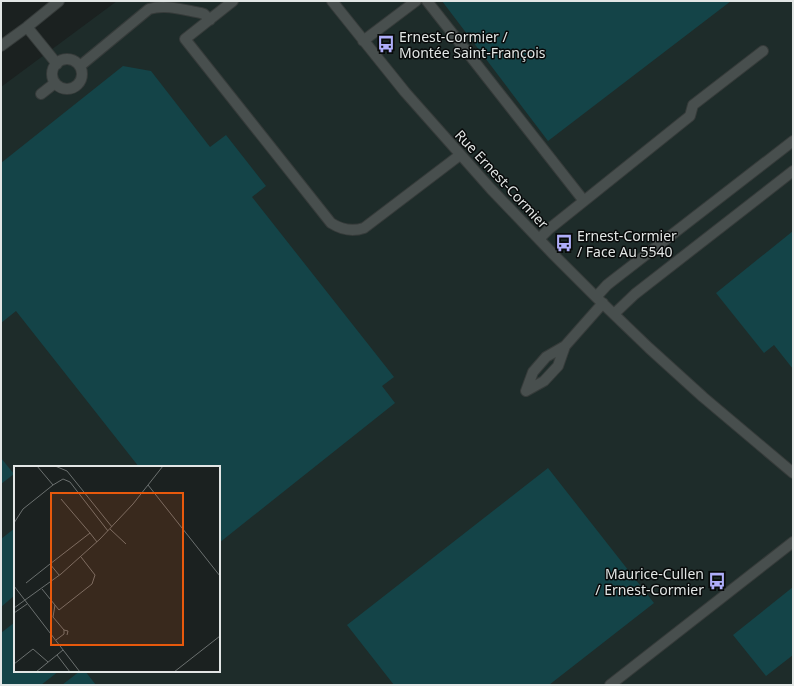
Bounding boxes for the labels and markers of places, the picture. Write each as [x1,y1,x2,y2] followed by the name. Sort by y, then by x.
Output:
[399,27,546,62] place label: Ernest-Cormier / Montée Saint-François
[376,34,396,54] bus stop icon: Ernest-Cormier / Montée Saint-François
[577,226,677,261] place label: Ernest-Cormier / Face Au 5540
[554,233,574,253] bus stop icon: Ernest-Cormier / Face Au 5540
[595,564,704,599] place label: Maurice-Cullen / Ernest-Cormier
[707,571,727,591] bus stop icon: Maurice-Cullen / Ernest-Cormier

